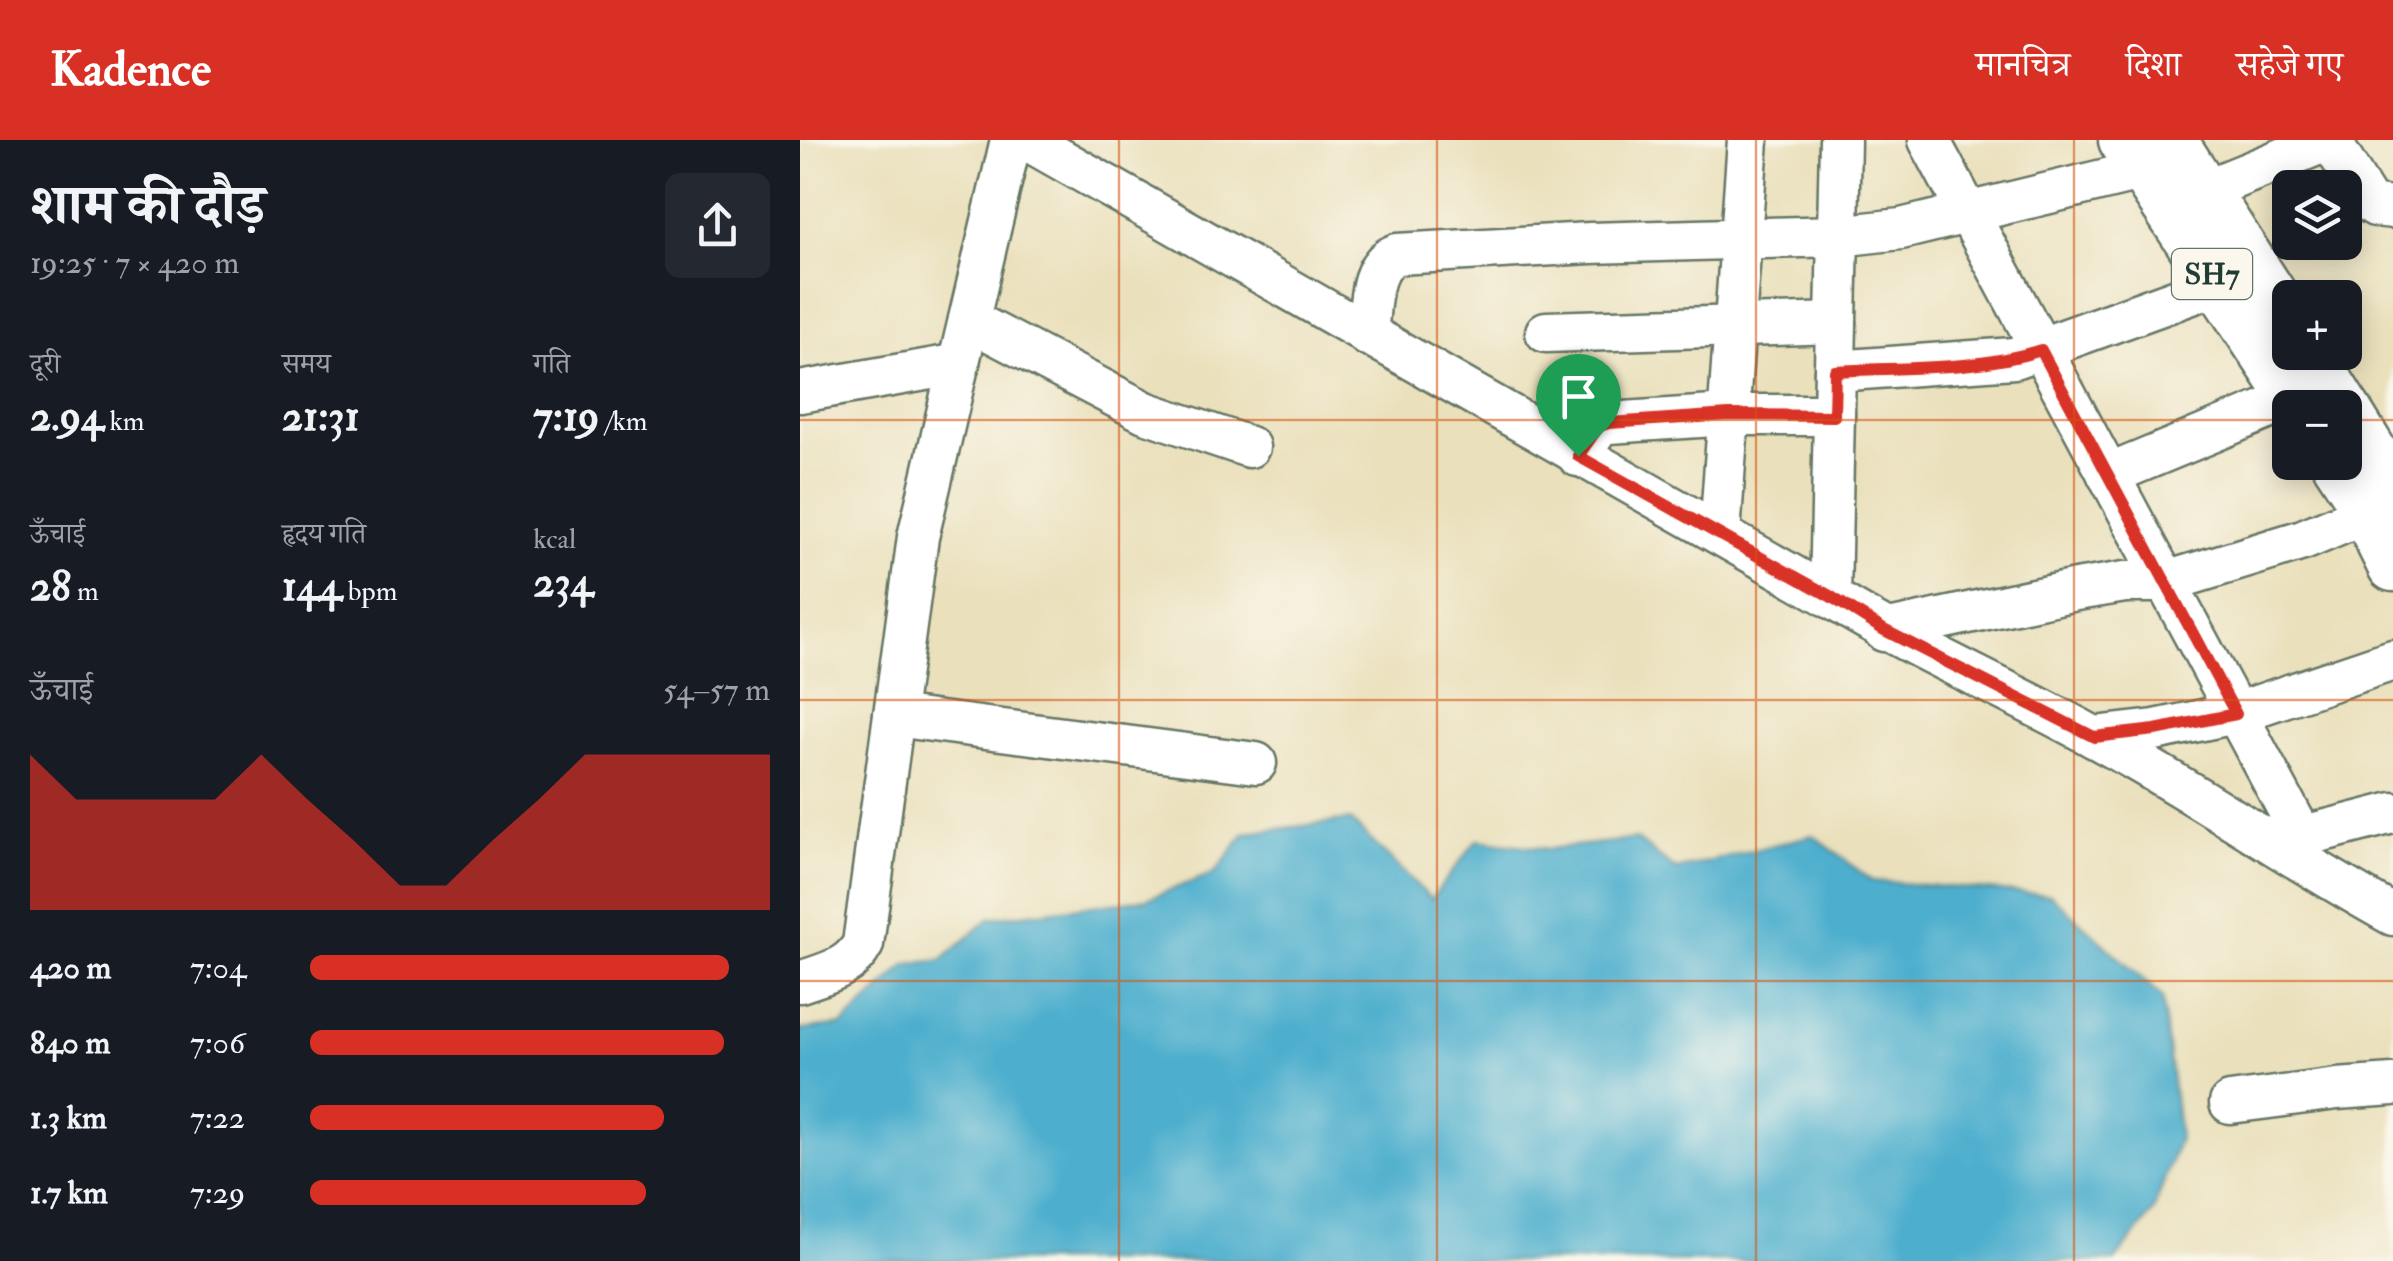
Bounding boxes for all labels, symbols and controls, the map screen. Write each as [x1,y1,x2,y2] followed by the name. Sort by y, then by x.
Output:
[50,40,211,100] text: Kadence
[1976,43,2070,87] text: मानचित्र
[2125,43,2181,87] text: दिशा
[2236,43,2343,87] text: सहेजे गए
[2272,170,2362,480] map controls
[2272,170,2362,260] button: layers
[30,171,265,240] text: शाम की दौड़
[665,173,770,278] button: share
[30,243,239,283] text: 19:25 · 7 × 420 m
[2172,249,2252,299] road number: SH7
[2272,280,2362,370] button: +
[30,347,60,382] text: दूरी
[282,347,331,382] text: समय
[533,347,570,382] text: गति
[1536,354,1621,457] pin
[1551,369,1606,424] icon: arrive
[2272,390,2362,480] button: −
[30,391,104,443] text: 2.94
[282,391,359,443] text: 21:31
[533,391,599,443] text: 7:19
[104,404,145,439] text: km
[599,404,648,439] text: /km
[30,517,85,552] text: ऊँचाई
[282,517,366,552] text: हृदय गति
[533,522,576,557] text: kcal
[533,557,593,609] text: 234
[30,561,71,613] text: 28
[282,561,342,613] text: 144
[71,574,99,609] text: m
[342,574,397,609] text: bpm
[30,670,93,710] text: ऊँचाई
[663,670,770,710] text: 54–57 m
[30,948,111,988] text: 420 m
[190,948,246,988] text: 7:04
[30,1023,110,1063] text: 840 m
[190,1023,245,1063] text: 7:06
[30,1098,107,1138] text: 1.3 km
[190,1098,245,1138] text: 7:22
[30,1173,108,1213] text: 1.7 km
[190,1173,245,1213] text: 7:29

